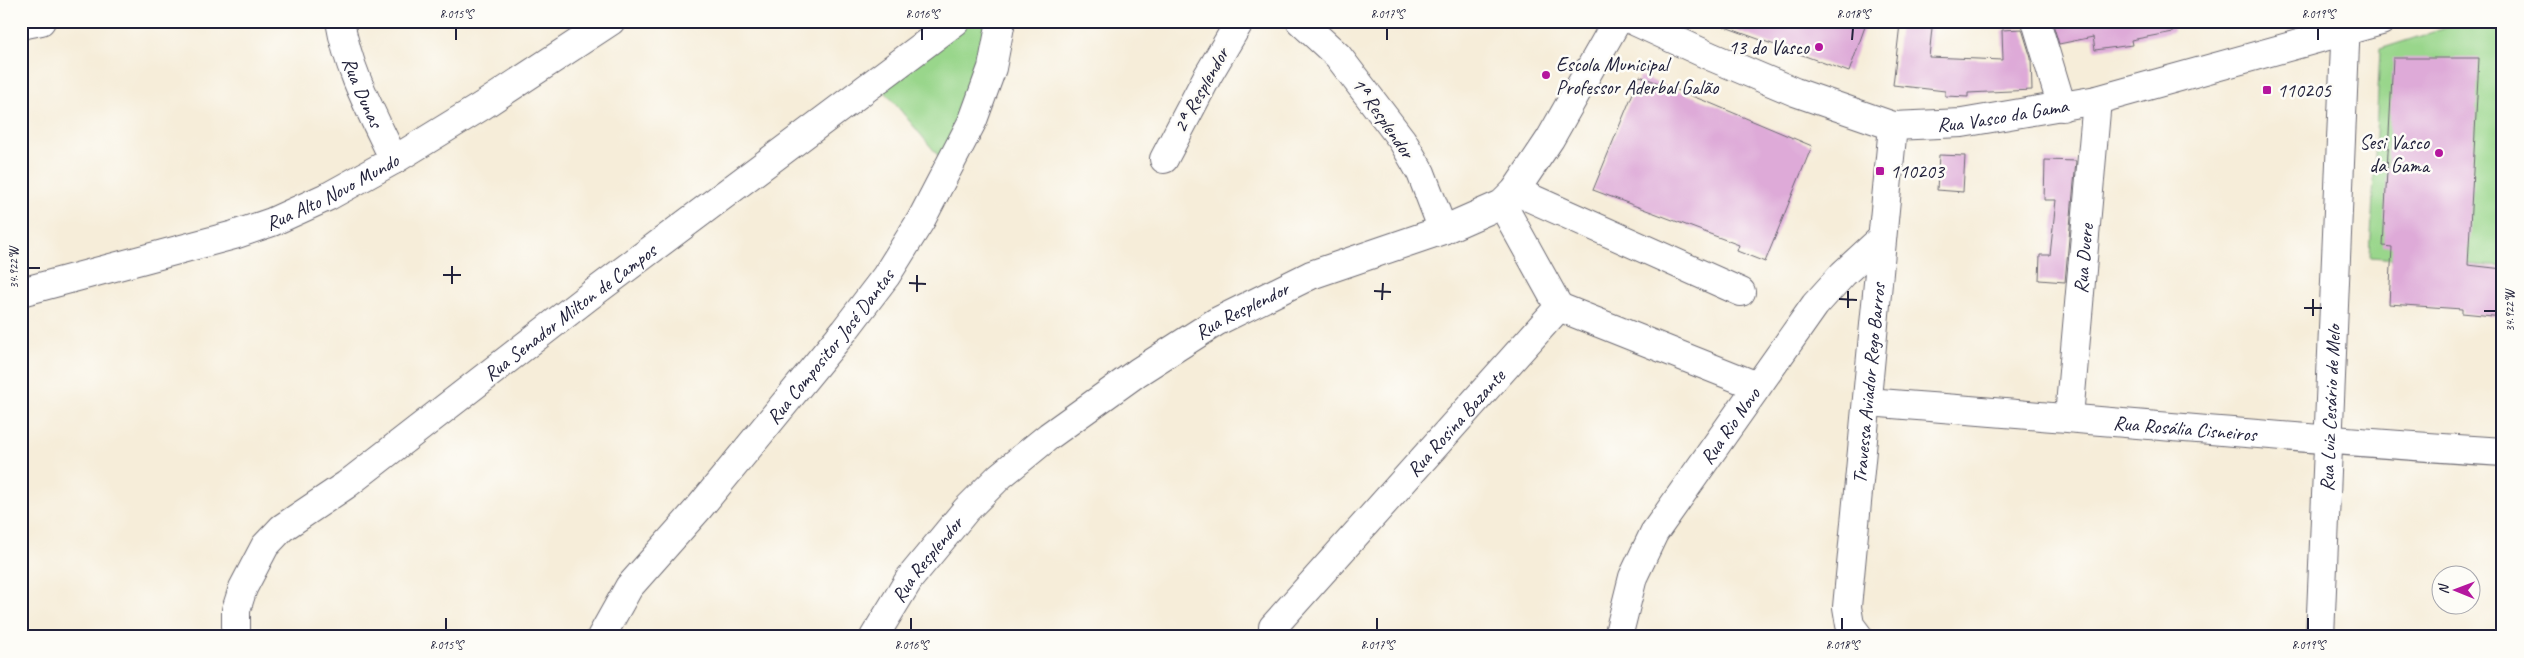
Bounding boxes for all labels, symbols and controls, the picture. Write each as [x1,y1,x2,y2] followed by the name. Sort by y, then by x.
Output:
[439,6,475,22] text: 8.015°S
[905,6,941,22] text: 8.016°S
[1370,6,1406,22] text: 8.017°S
[1836,6,1872,22] text: 8.018°S
[2301,6,2337,22] text: 8.019°S
[1728,35,1810,60] place label: 13 do Vasco
[1813,41,1825,53] marker: 13 do Vasco
[1167,42,1235,137] street label: 2ª Resplendor
[1556,52,1719,100] place label: Escola Municipal Professor Aderbal Galão
[337,54,390,133] street label: Rua Dunas
[1540,69,1552,81] marker: Escola Municipal Professor Aderbal Galão
[1346,73,1421,165] street label: 1ª Resplendor
[2277,78,2332,103] place label: 110205
[2261,84,2273,96] marker: 110205
[1937,92,2071,137] street label: Rua Vasco da Gama
[2359,130,2431,178] place label: Sesi Vasco da Gama
[263,147,404,236] street label: Rua Alto Novo Mundo
[2433,147,2445,159] marker: Sesi Vasco da Gama
[1890,159,1946,184] place label: 110203
[1874,165,1886,177] marker: 110203
[2067,221,2099,294] street label: Rua Duere
[478,237,663,386] street label: Rua Senador Milton de Campos
[6,245,22,289] text: 34.922°W
[761,263,901,429] street label: Rua Compositor José Dantas
[1190,275,1294,345] street label: Rua Resplendor
[1846,280,1891,485] street label: Travessa Aviador Rego Barros
[2502,288,2518,332] text: 34.922°W
[2314,323,2346,492] street label: Rua Luiz Cesário de Melo
[1401,363,1511,482] street label: Rua Rosina Bazante
[1694,382,1766,469] street label: Rua Rio Novo
[2112,410,2260,447] street label: Rua Rosália Cisneiros
[886,510,969,607] street label: Rua Resplendor
[2432,566,2482,616] north arrow
[2435,583,2452,594] text: N
[429,637,465,653] text: 8.015°S
[894,637,930,653] text: 8.016°S
[1360,637,1396,653] text: 8.017°S
[1825,637,1861,653] text: 8.018°S
[2291,637,2327,653] text: 8.019°S

